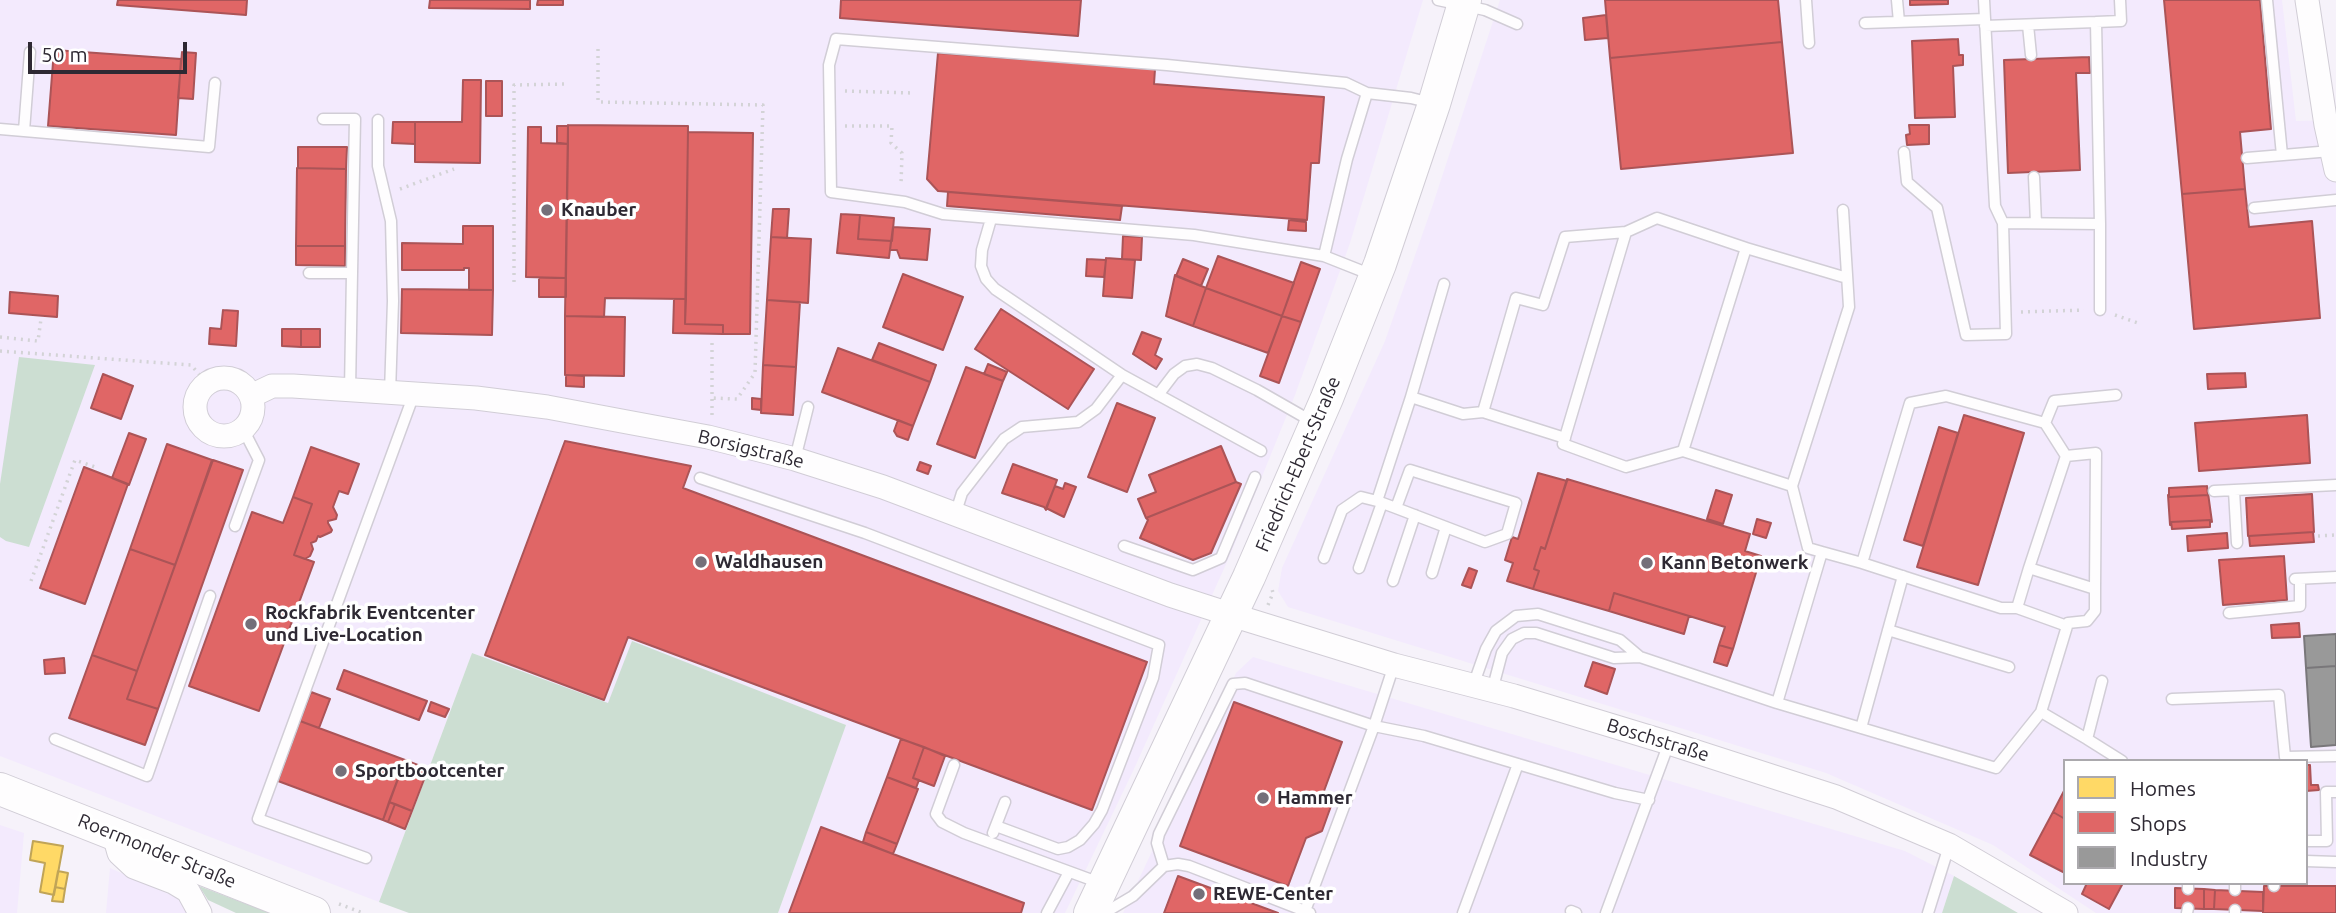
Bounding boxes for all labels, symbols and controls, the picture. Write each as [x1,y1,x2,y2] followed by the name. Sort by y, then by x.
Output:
[32,28,191,72] scale bar
[41,42,88,66] text: 50 m
[561,199,636,221] place label: Knauber
[539,202,555,218] marker: Knauber
[1251,373,1345,555] street label: Friedrich-Ebert-Straße
[695,425,807,473] street label: Borsigstraße
[715,551,823,573] place label: Waldhausen
[1661,552,1808,574] place label: Kann Betonwerk
[693,554,709,570] marker: Waldhausen
[1639,555,1655,571] marker: Kann Betonwerk
[265,602,475,646] place label: Rockfabrik Eventcenter und Live-Location
[243,616,259,632] marker: Rockfabrik Eventcenter und Live-Location
[1604,714,1712,766] street label: Boschstraße
[2063,759,2308,885] legend
[355,760,504,782] place label: Sportbootcenter
[333,763,349,779] marker: Sportbootcenter
[2130,776,2196,800] text: Homes
[1277,787,1353,809] place label: Hammer
[1255,790,1271,806] marker: Hammer
[75,809,239,893] street label: Roermonder Straße
[2130,811,2187,835] text: Shops
[2130,846,2208,870] text: Industry
[1213,883,1333,905] place label: REWE-Center
[1191,886,1207,902] marker: REWE-Center

